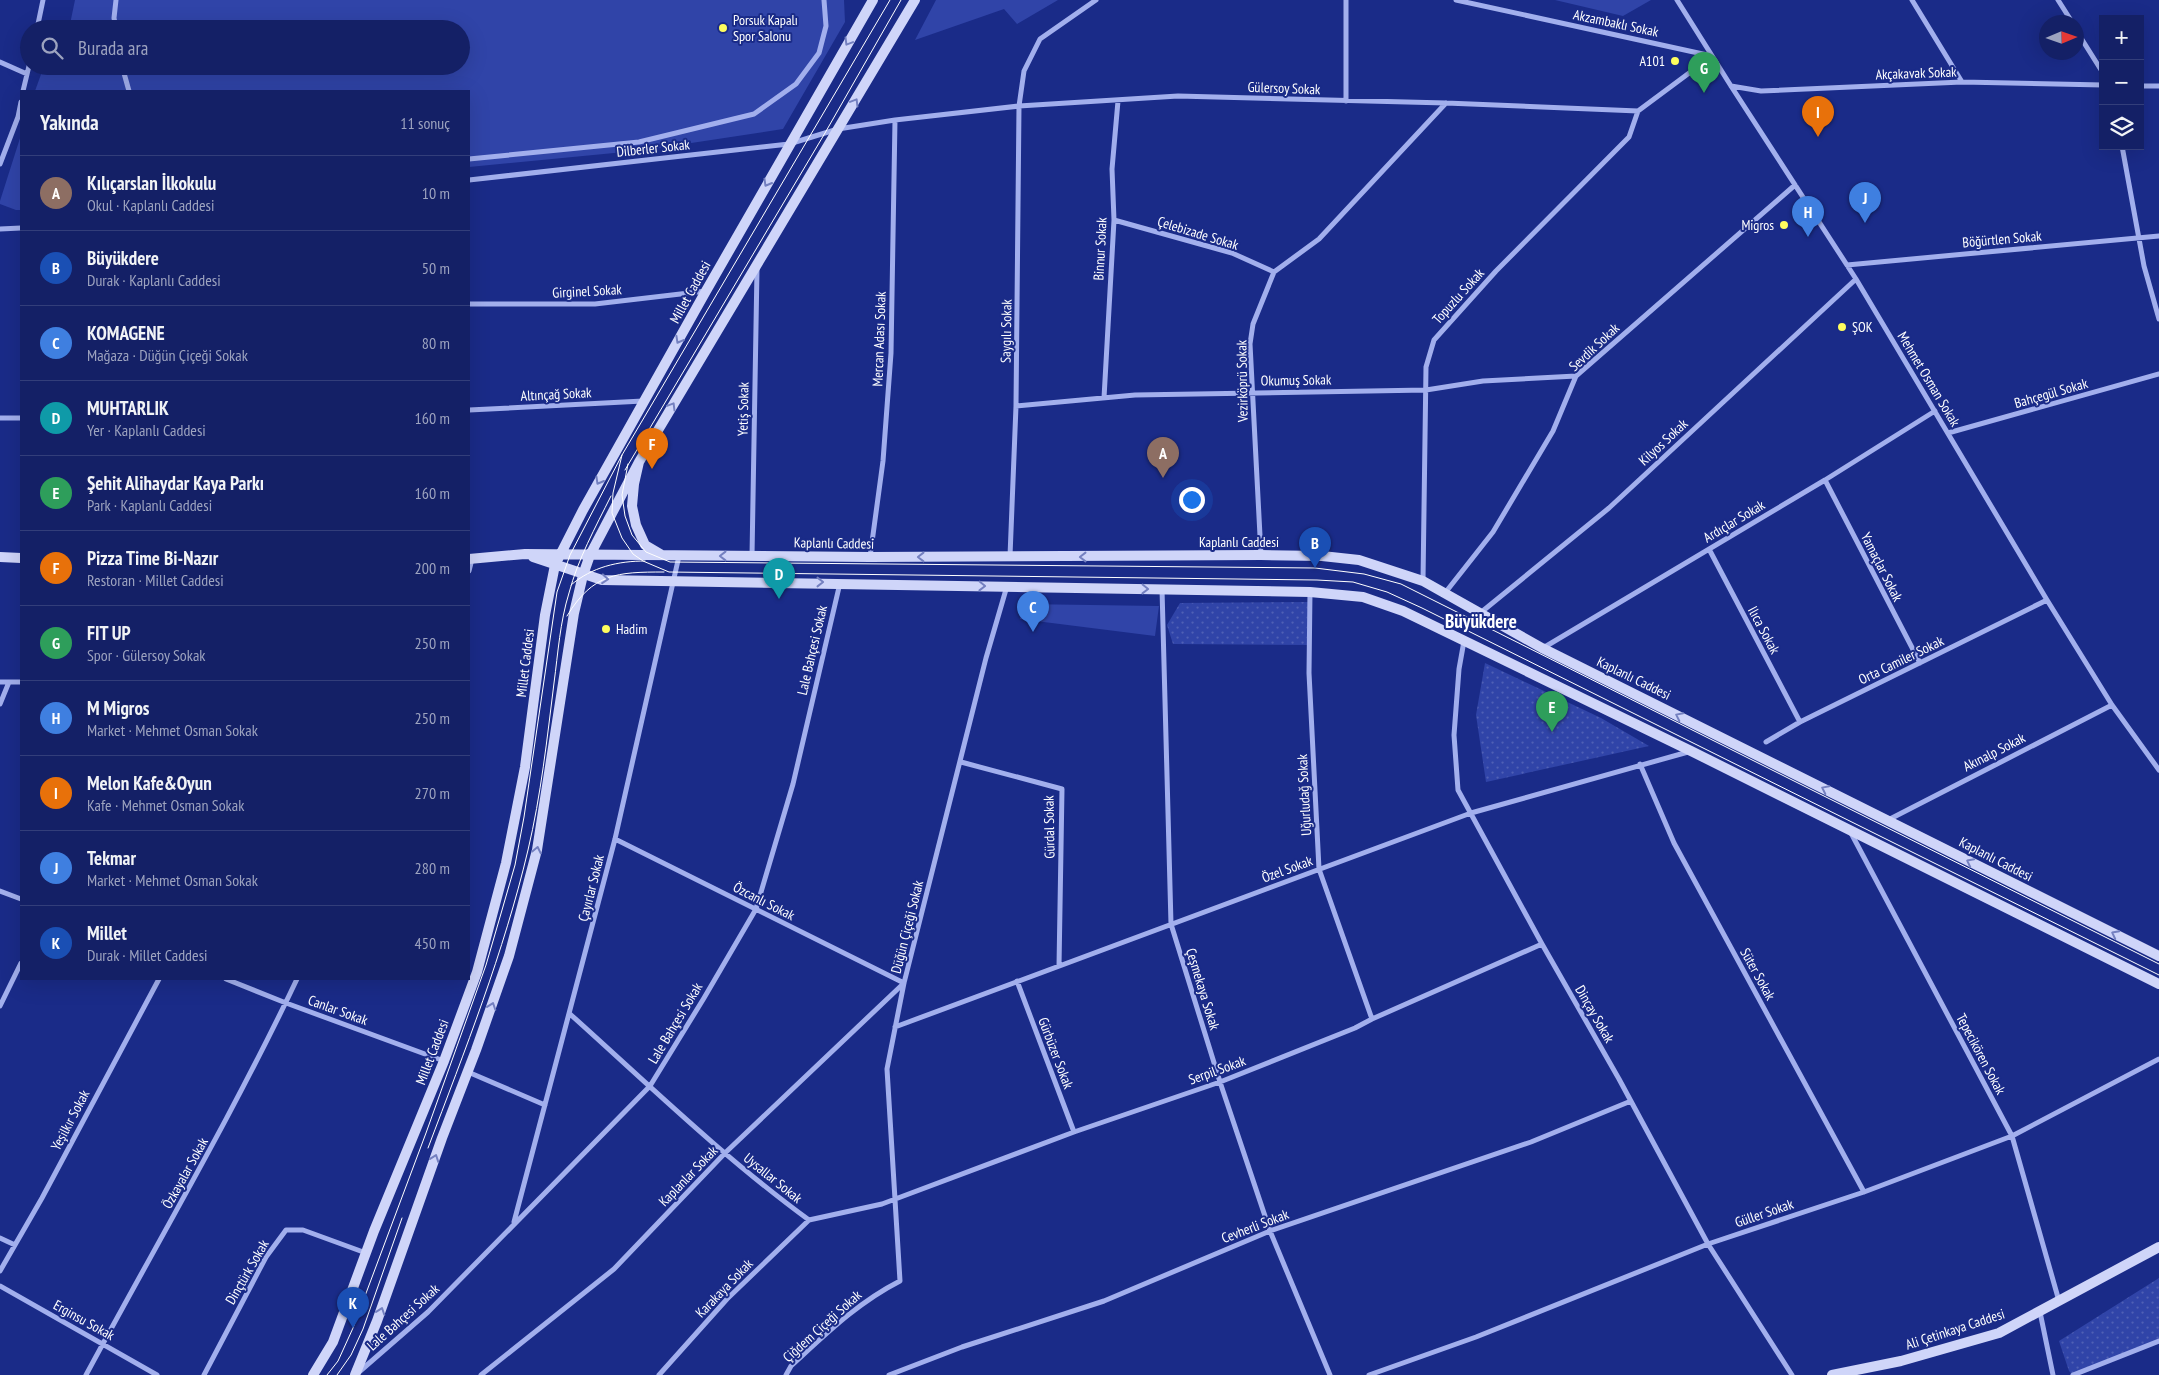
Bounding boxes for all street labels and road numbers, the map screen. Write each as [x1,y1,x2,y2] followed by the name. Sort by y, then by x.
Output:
[1572,5,1661,41] street label: Akzambaklı Sokak
[1875,63,1957,83] street label: Akçakavak Sokak
[1247,78,1321,98] street label: Gülersoy Sokak
[615,135,691,161] street label: Dilberler Sokak
[1155,212,1241,254] street label: Çelebizade Sokak
[1089,216,1111,281] street label: Binnur Sokak
[1962,227,2043,251] street label: Böğürtlen Sokak
[666,258,714,326] street label: Millet Caddesi
[1428,264,1488,328] street label: Topuzlu Sokak
[552,280,623,302] street label: Girginel Sokak
[868,290,890,387] street label: Mercan Adası Sokak
[996,298,1016,363] street label: Saygılı Sokak
[1565,319,1623,375] street label: Sevdik Sokak
[1894,328,1965,430] street label: Mehmet Osman Sokak
[1232,339,1252,423] street label: Vezirköprü Sokak
[1261,370,1332,390] street label: Okumuş Sokak
[2012,374,2090,412] street label: Bahçegül Sokak
[734,381,752,436] street label: Yetiş Sokak
[520,383,592,405] street label: Altınçağ Sokak
[1635,414,1692,469] street label: Kilyos Sokak
[1700,495,1769,546] street label: Ardıçlar Sokak
[1857,529,1907,605] street label: Yamaçlar Sokak
[794,533,874,553] street label: Kaplanlı Caddesi
[1199,533,1279,551] street label: Kaplanlı Caddesi
[793,603,831,697] street label: Lale Bahçesi Sokak
[1744,603,1784,658] street label: Ilıca Sokak
[512,628,538,698] street label: Millet Caddesi
[1855,631,1947,688] street label: Orta Camiler Sokak
[1594,652,1674,704] street label: Kaplanlı Caddesi
[1960,728,2029,775] street label: Akınalp Sokak
[1293,753,1315,836] street label: Uğurludağ Sokak
[1039,795,1059,859] street label: Gürdal Sokak
[1956,833,2036,885] street label: Kaplanlı Caddesi
[1259,851,1315,886] street label: Özel Sokak
[574,852,608,923] street label: Çayırlar Sokak
[730,878,798,924] street label: Özcanlı Sokak
[887,878,927,975] street label: Düğün Çiçeği Sokak
[1736,945,1780,1004] street label: Süter Sokak
[1182,946,1224,1033] street label: Çeşmekaya Sokak
[644,979,707,1067] street label: Lale Bahçesi Sokak
[1571,982,1619,1046] street label: Dinçay Sokak
[306,991,371,1029] street label: Canlar Sokak
[1952,1010,2010,1098] street label: Tepecikören Sokak
[1034,1015,1078,1092] street label: Gürbüzer Sokak
[411,1017,453,1087] street label: Millet Caddesi
[1186,1051,1249,1089] street label: Serpil Sokak
[47,1086,94,1153] street label: Yeşilkır Sokak
[158,1134,212,1212] street label: Özkayalar Sokak
[655,1141,722,1210] street label: Kaplanlar Sokak
[740,1149,806,1207] street label: Uysallar Sokak
[1732,1194,1796,1231] street label: Güller Sokak
[1219,1205,1292,1247] street label: Cevherli Sokak
[221,1236,273,1308] street label: Dinçtürk Sokak
[691,1254,757,1321] street label: Karakaya Sokak
[363,1279,443,1354] street label: Lale Bahçesi Sokak
[779,1286,866,1366] street label: Çiğdem Çiçeği Sokak
[50,1296,118,1344] street label: Erginsu Sokak
[1903,1305,2007,1353] street label: Ali Çetinkaya Caddesi

